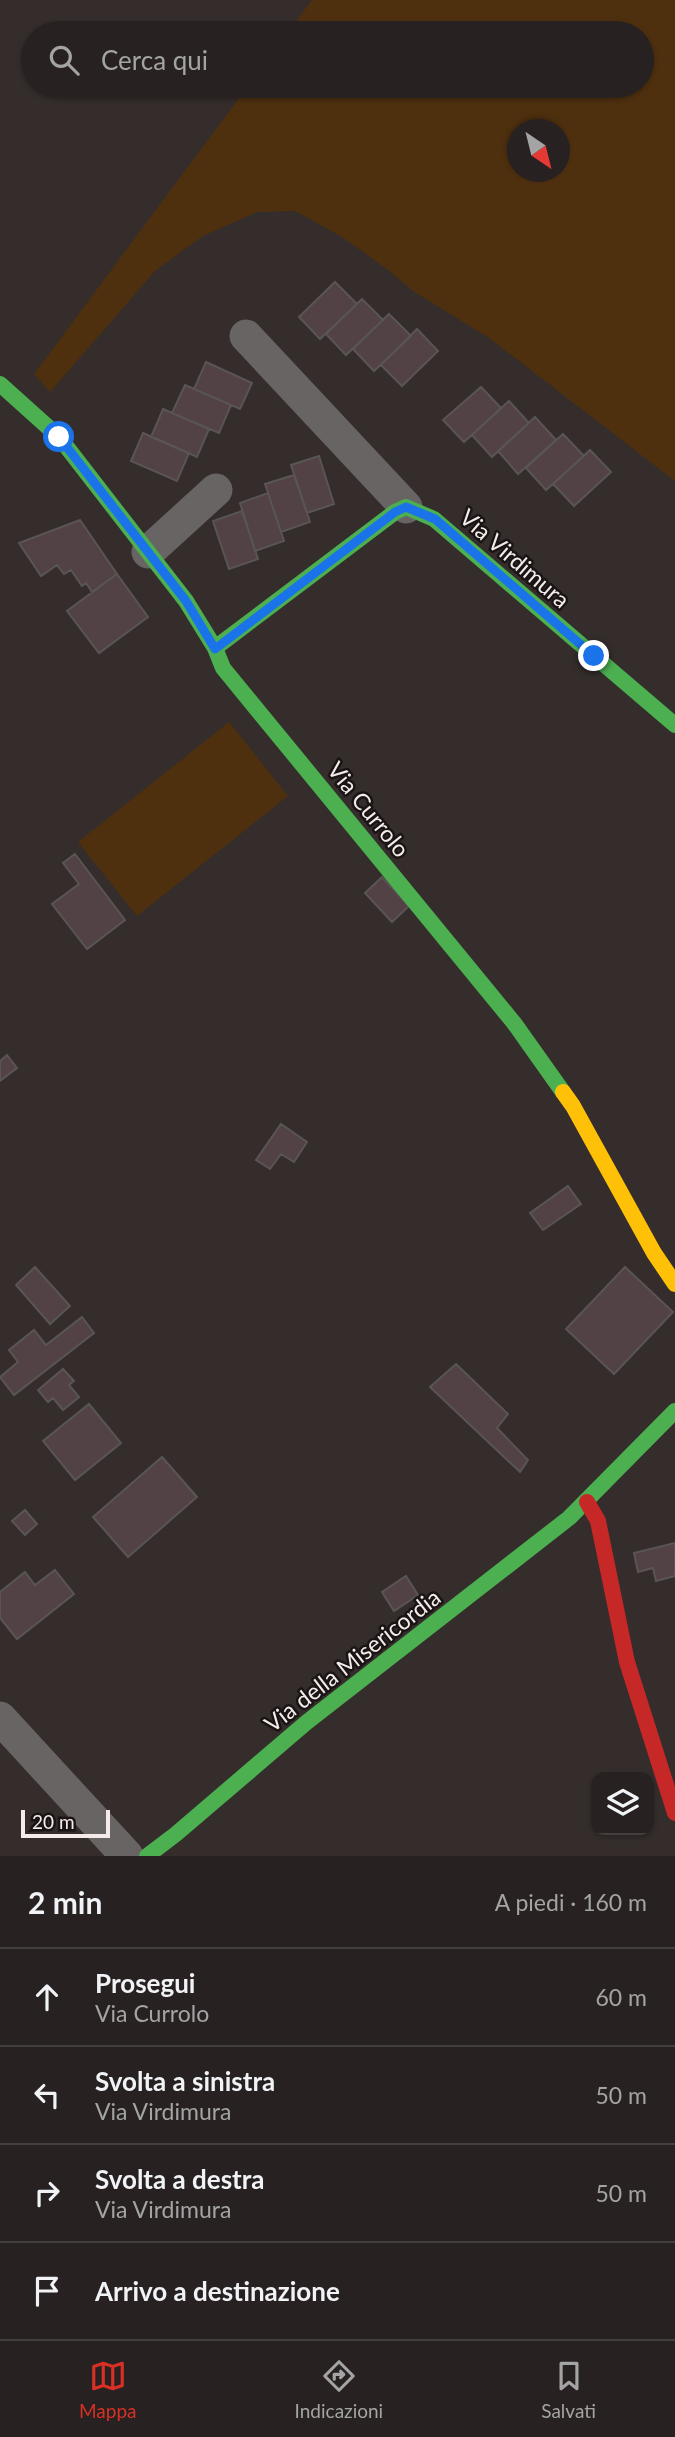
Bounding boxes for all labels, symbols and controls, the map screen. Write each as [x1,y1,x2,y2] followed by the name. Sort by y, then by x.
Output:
[21,21,654,98] search box
[45,41,83,79] icon: search
[101,44,208,76] text: Cerca qui
[507,119,570,182] north arrow
[43,421,74,452] route start
[454,503,576,613] street label: Via Virdimura
[578,640,609,671] route end
[322,756,416,862] street label: Via Currolo
[258,1583,446,1737] street label: Via della Misericordia
[591,1772,654,1835] map controls
[591,1772,654,1835] button: layers
[21,1807,110,1839] scale bar
[32,1810,75,1833] text: 20 m
[28,1884,102,1920] text: 2 min
[495,1888,647,1916] text: A piedi · 160 m
[95,1967,195,1999] text: Prosegui
[28,1978,66,2016] icon: ahead
[596,1983,647,2011] text: 60 m
[95,1999,209,2027] text: Via Currolo
[95,2065,275,2097] text: Svolta a sinistra
[28,2076,66,2114] icon: left
[596,2081,647,2109] text: 50 m
[95,2097,231,2125] text: Via Virdimura
[95,2163,265,2195] text: Svolta a destra
[28,2174,66,2212] icon: right
[596,2179,647,2207] text: 50 m
[95,2195,231,2223] text: Via Virdimura
[28,2272,66,2310] icon: arrive
[95,2275,340,2307] text: Arrivo a destinazione
[79,2357,137,2422] tab: Mappa
[295,2357,383,2422] tab: Indicazioni
[541,2357,596,2422] tab: Salvati

